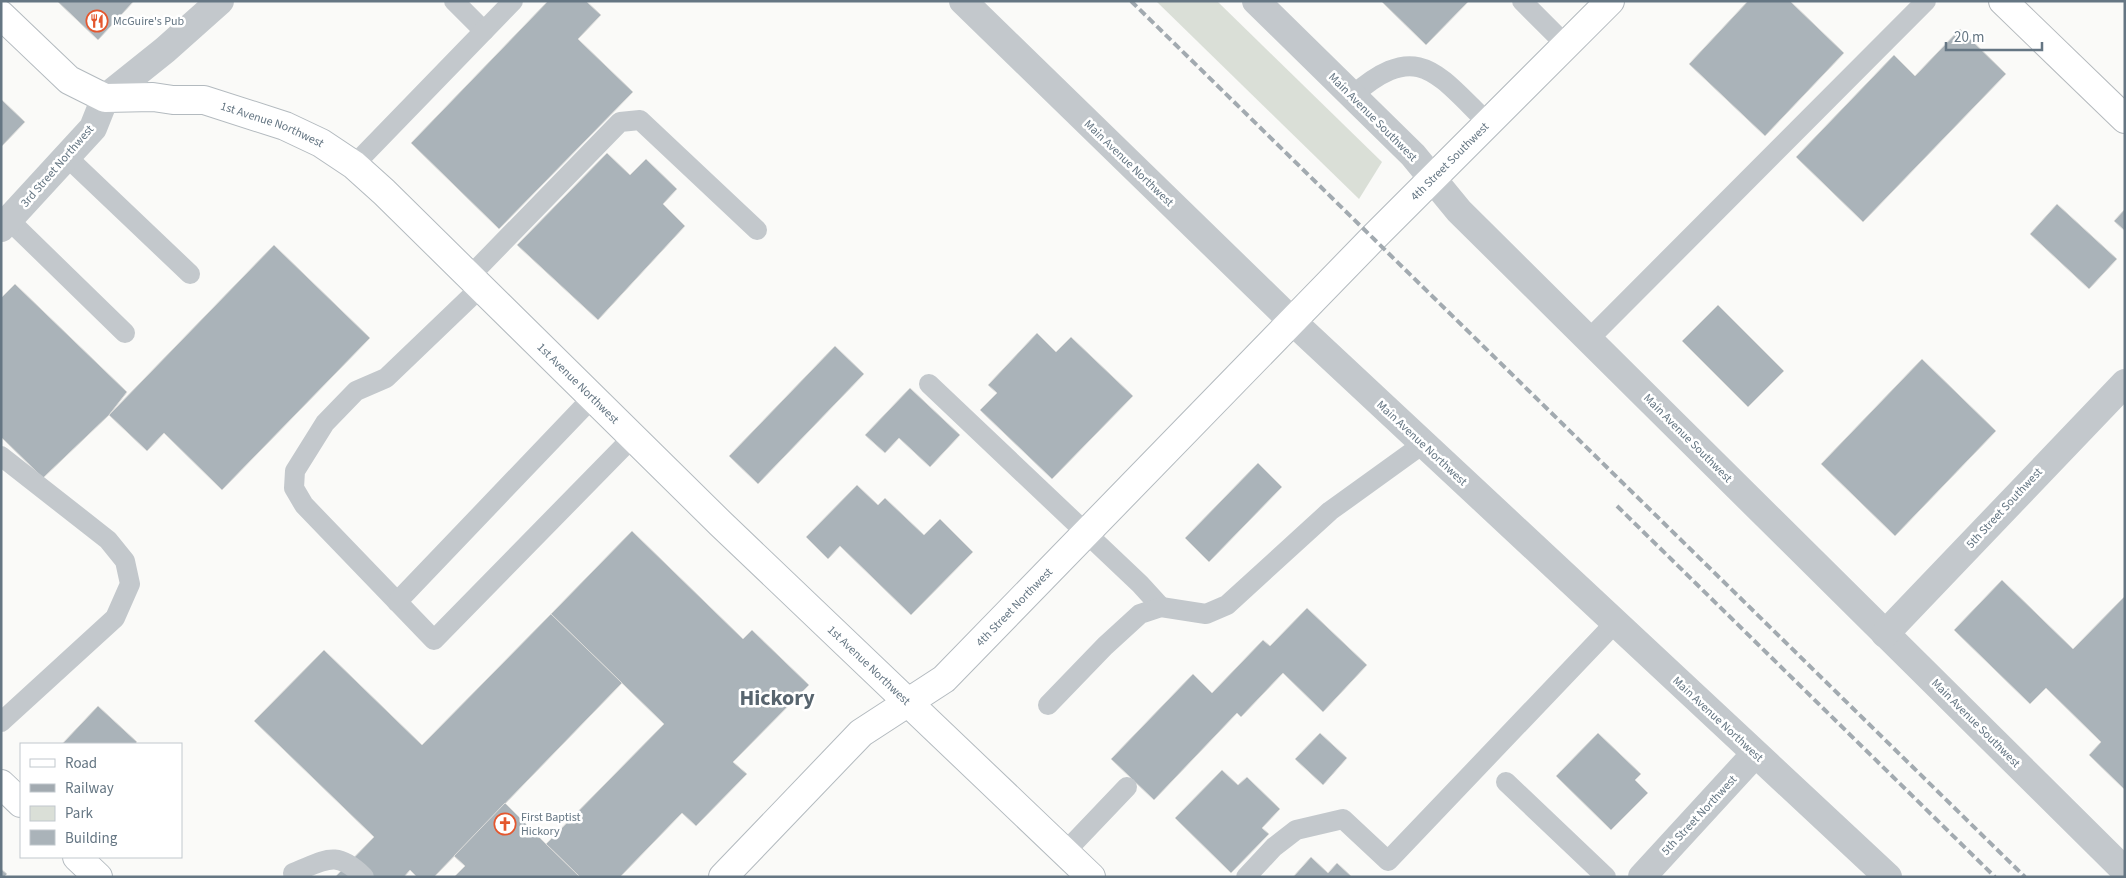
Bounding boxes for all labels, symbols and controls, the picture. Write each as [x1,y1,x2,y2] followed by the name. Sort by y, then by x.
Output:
[85,9,109,33] restaurant icon: McGuire's Pub
[113,13,185,30] place label: McGuire's Pub
[1946,20,2042,52] scale bar
[1954,27,1984,48] text: 20 m
[1324,69,1421,166] street label: Main Avenue Southwest
[218,98,327,152] street label: 1st Avenue Northwest
[1080,116,1177,211] street label: Main Avenue Northwest
[1407,119,1493,205] street label: 4th Street Southwest
[17,122,98,211] street label: 3rd Street Northwest
[533,339,623,428] street label: 1st Avenue Northwest
[1639,390,1736,487] street label: Main Avenue Southwest
[1373,397,1471,490] street label: Main Avenue Northwest
[1962,464,2046,552] street label: 5th Street Southwest
[972,564,1057,650] street label: 4th Street Northwest
[823,622,914,709] street label: 1st Avenue Northwest
[1669,673,1767,766] street label: Main Avenue Northwest
[1927,675,2024,772] street label: Main Avenue Southwest
[739,682,815,714] district label: Hickory
[20,743,182,858] legend
[65,753,97,774] text: Road
[1658,772,1741,859] street label: 5th Street Northwest
[65,778,114,799] text: Railway
[65,803,94,824] text: Park
[521,809,581,840] place label: First Baptist Hickory
[493,812,517,836] church icon: First Baptist Hickory
[65,828,118,849] text: Building

